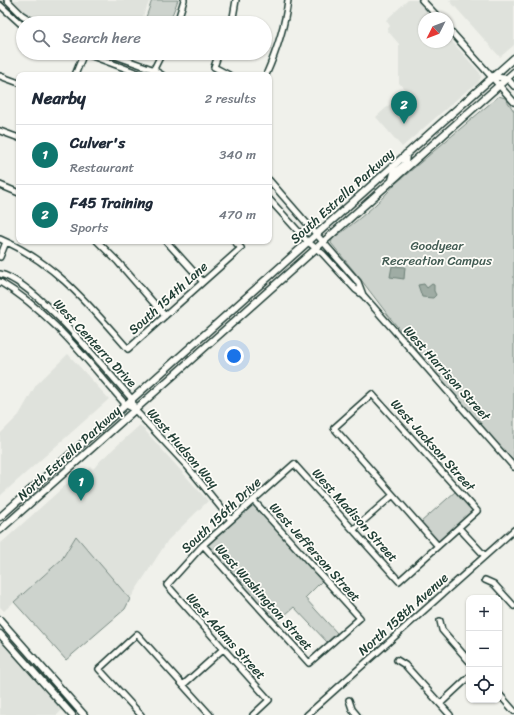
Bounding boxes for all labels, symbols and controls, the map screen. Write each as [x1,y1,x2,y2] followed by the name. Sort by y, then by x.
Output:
[418,12,454,48] north arrow
[16,16,272,60] search box
[62,25,141,51] text: Search here
[30,27,52,49] icon: search
[32,83,86,113] text: Nearby
[205,87,256,110] text: 2 results
[391,91,417,124] pin: 2
[70,130,125,156] text: Culver's
[284,142,400,249] street label: South Estrella Parkway
[42,143,48,166] text: 1
[219,143,256,166] text: 340 m
[70,156,134,179] text: Restaurant
[70,190,153,216] text: F45 Training
[41,203,49,226] text: 2
[219,203,256,226] text: 470 m
[70,216,108,239] text: Sports
[382,234,493,272] park label: Goodyear Recreation Campus
[123,255,213,340] street label: South 154th Lane
[47,293,143,393] street label: West Centerra Drive
[398,320,497,427] street label: West Harrison Street
[224,346,244,366] your location
[385,393,482,497] street label: West Jackson Street
[12,399,127,506] street label: North Estrella Parkway
[141,402,225,494] street label: West Hudson Way
[306,463,404,568] street label: West Madison Street
[68,468,94,501] pin: 1
[175,471,267,559] street label: South 156th Drive
[264,497,367,607] street label: West Jefferson Street
[209,538,319,656] street label: West Washington Street
[352,567,454,661] street label: North 158th Avenue
[180,587,272,685] street label: West Adams Street
[466,595,502,703] map controls
[466,595,502,631] button: +
[466,631,502,667] button: −
[466,667,502,703] button: locate

